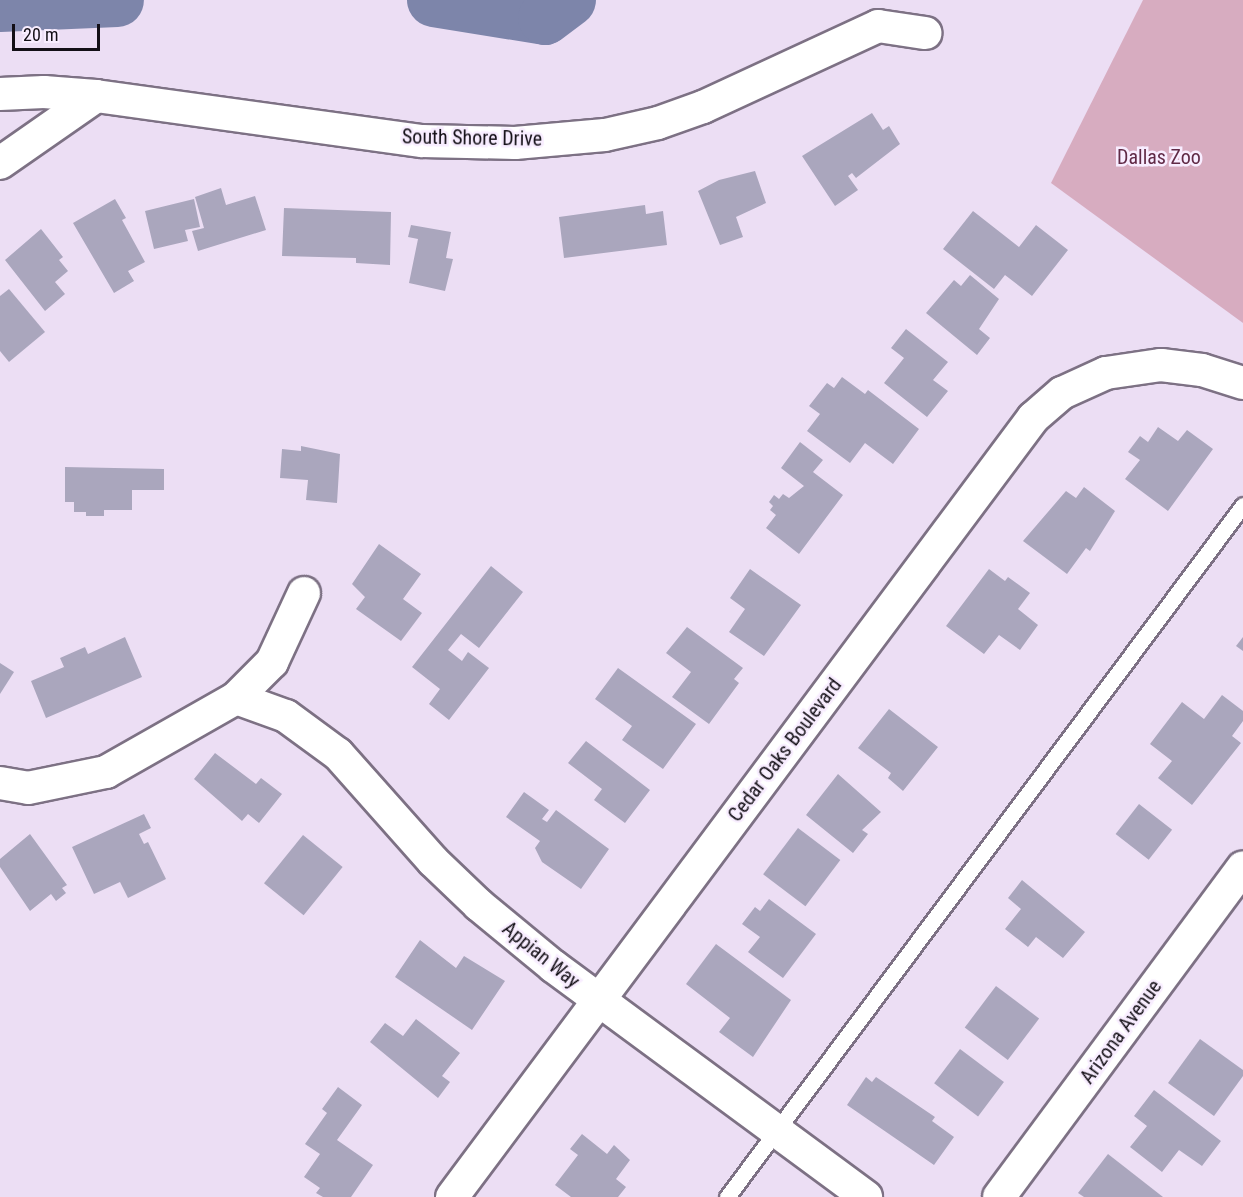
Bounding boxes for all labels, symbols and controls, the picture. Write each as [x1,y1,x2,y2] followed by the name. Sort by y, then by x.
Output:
[15,12,104,50] scale bar
[23,24,58,45] text: 20 m
[402,125,542,151] street label: South Shore Drive
[1117,145,1201,169] park label: Dallas Zoo
[723,673,847,827] street label: Cedar Oaks Boulevard
[498,917,584,993] street label: Appian Way
[1075,975,1167,1089] street label: Arizona Avenue

